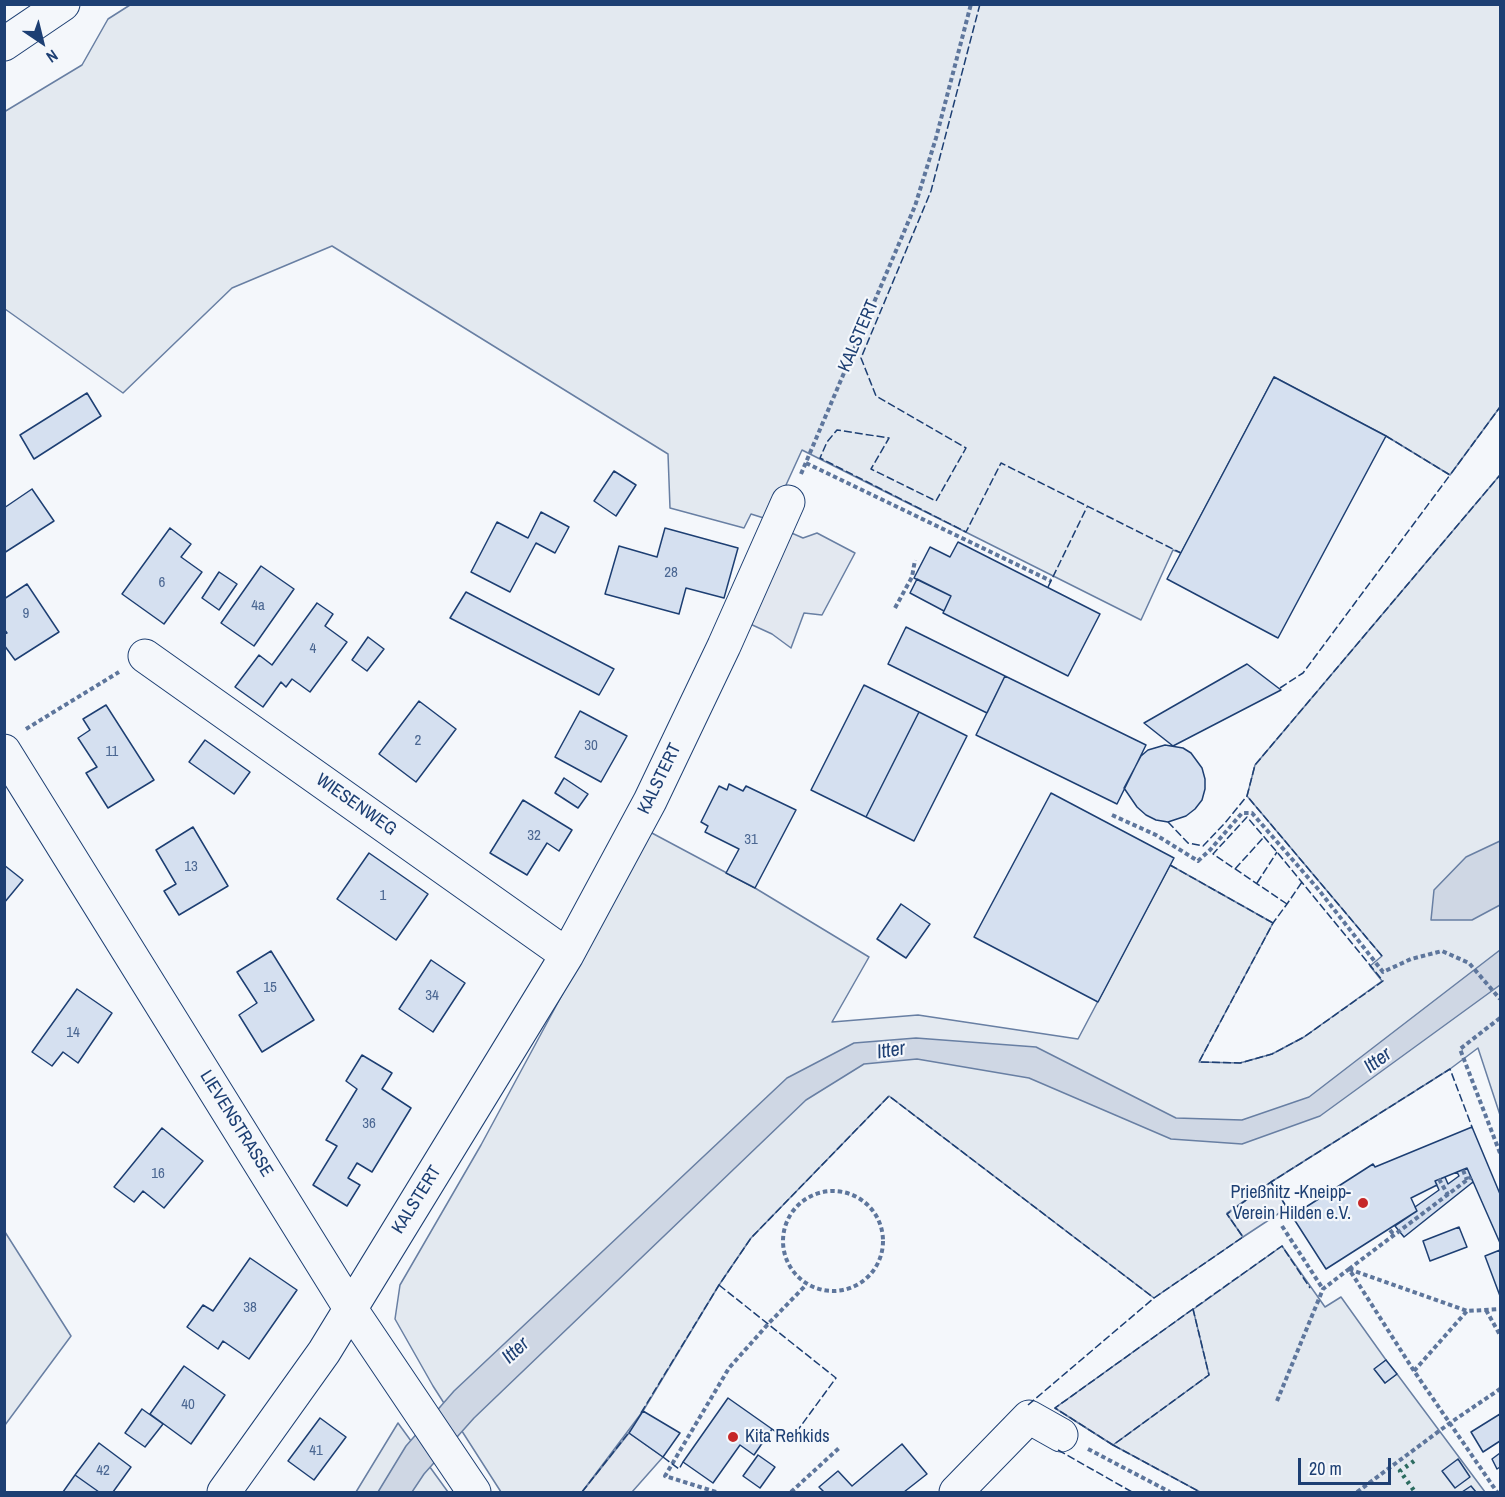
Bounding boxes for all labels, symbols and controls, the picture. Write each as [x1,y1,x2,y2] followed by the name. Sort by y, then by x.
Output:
[12,12,72,72] north arrow
[42,45,63,68] text: N
[834,297,884,375] street label: KALSTERT
[664,564,678,582] house number: 28
[159,574,165,592] house number: 6
[251,597,265,615] house number: 4a
[23,605,29,623] house number: 9
[310,640,316,658] house number: 4
[415,732,421,750] house number: 2
[584,737,598,755] house number: 30
[634,740,686,818] street label: KALSTERT
[106,743,118,761] house number: 11
[312,769,400,841] street label: WIESENWEG
[527,827,541,845] house number: 32
[744,831,758,849] house number: 31
[184,858,198,876] house number: 13
[380,887,386,905] house number: 1
[263,979,277,997] house number: 15
[425,987,439,1005] house number: 34
[66,1024,80,1042] house number: 14
[875,1037,907,1065] water label: Itter
[1359,1043,1397,1079] water label: Itter
[195,1067,277,1181] street label: LIEVENSTRASSE
[362,1115,376,1133] house number: 36
[388,1162,446,1238] street label: KALSTERT
[151,1165,165,1183] house number: 16
[1230,1182,1351,1224] place label: Prießnitz -Kneipp- Verein Hilden e.V.
[1356,1196,1370,1210] marker: Prießnitz -Kneipp- Verein Hilden e.V.
[243,1299,257,1317] house number: 38
[497,1333,535,1369] water label: Itter
[181,1396,195,1414] house number: 40
[745,1426,830,1448] place label: Kita Rehkids
[726,1430,740,1444] marker: Kita Rehkids
[309,1442,323,1460] house number: 41
[1301,1446,1394,1484] scale bar
[1309,1456,1342,1481] text: 20 m
[96,1462,110,1480] house number: 42

